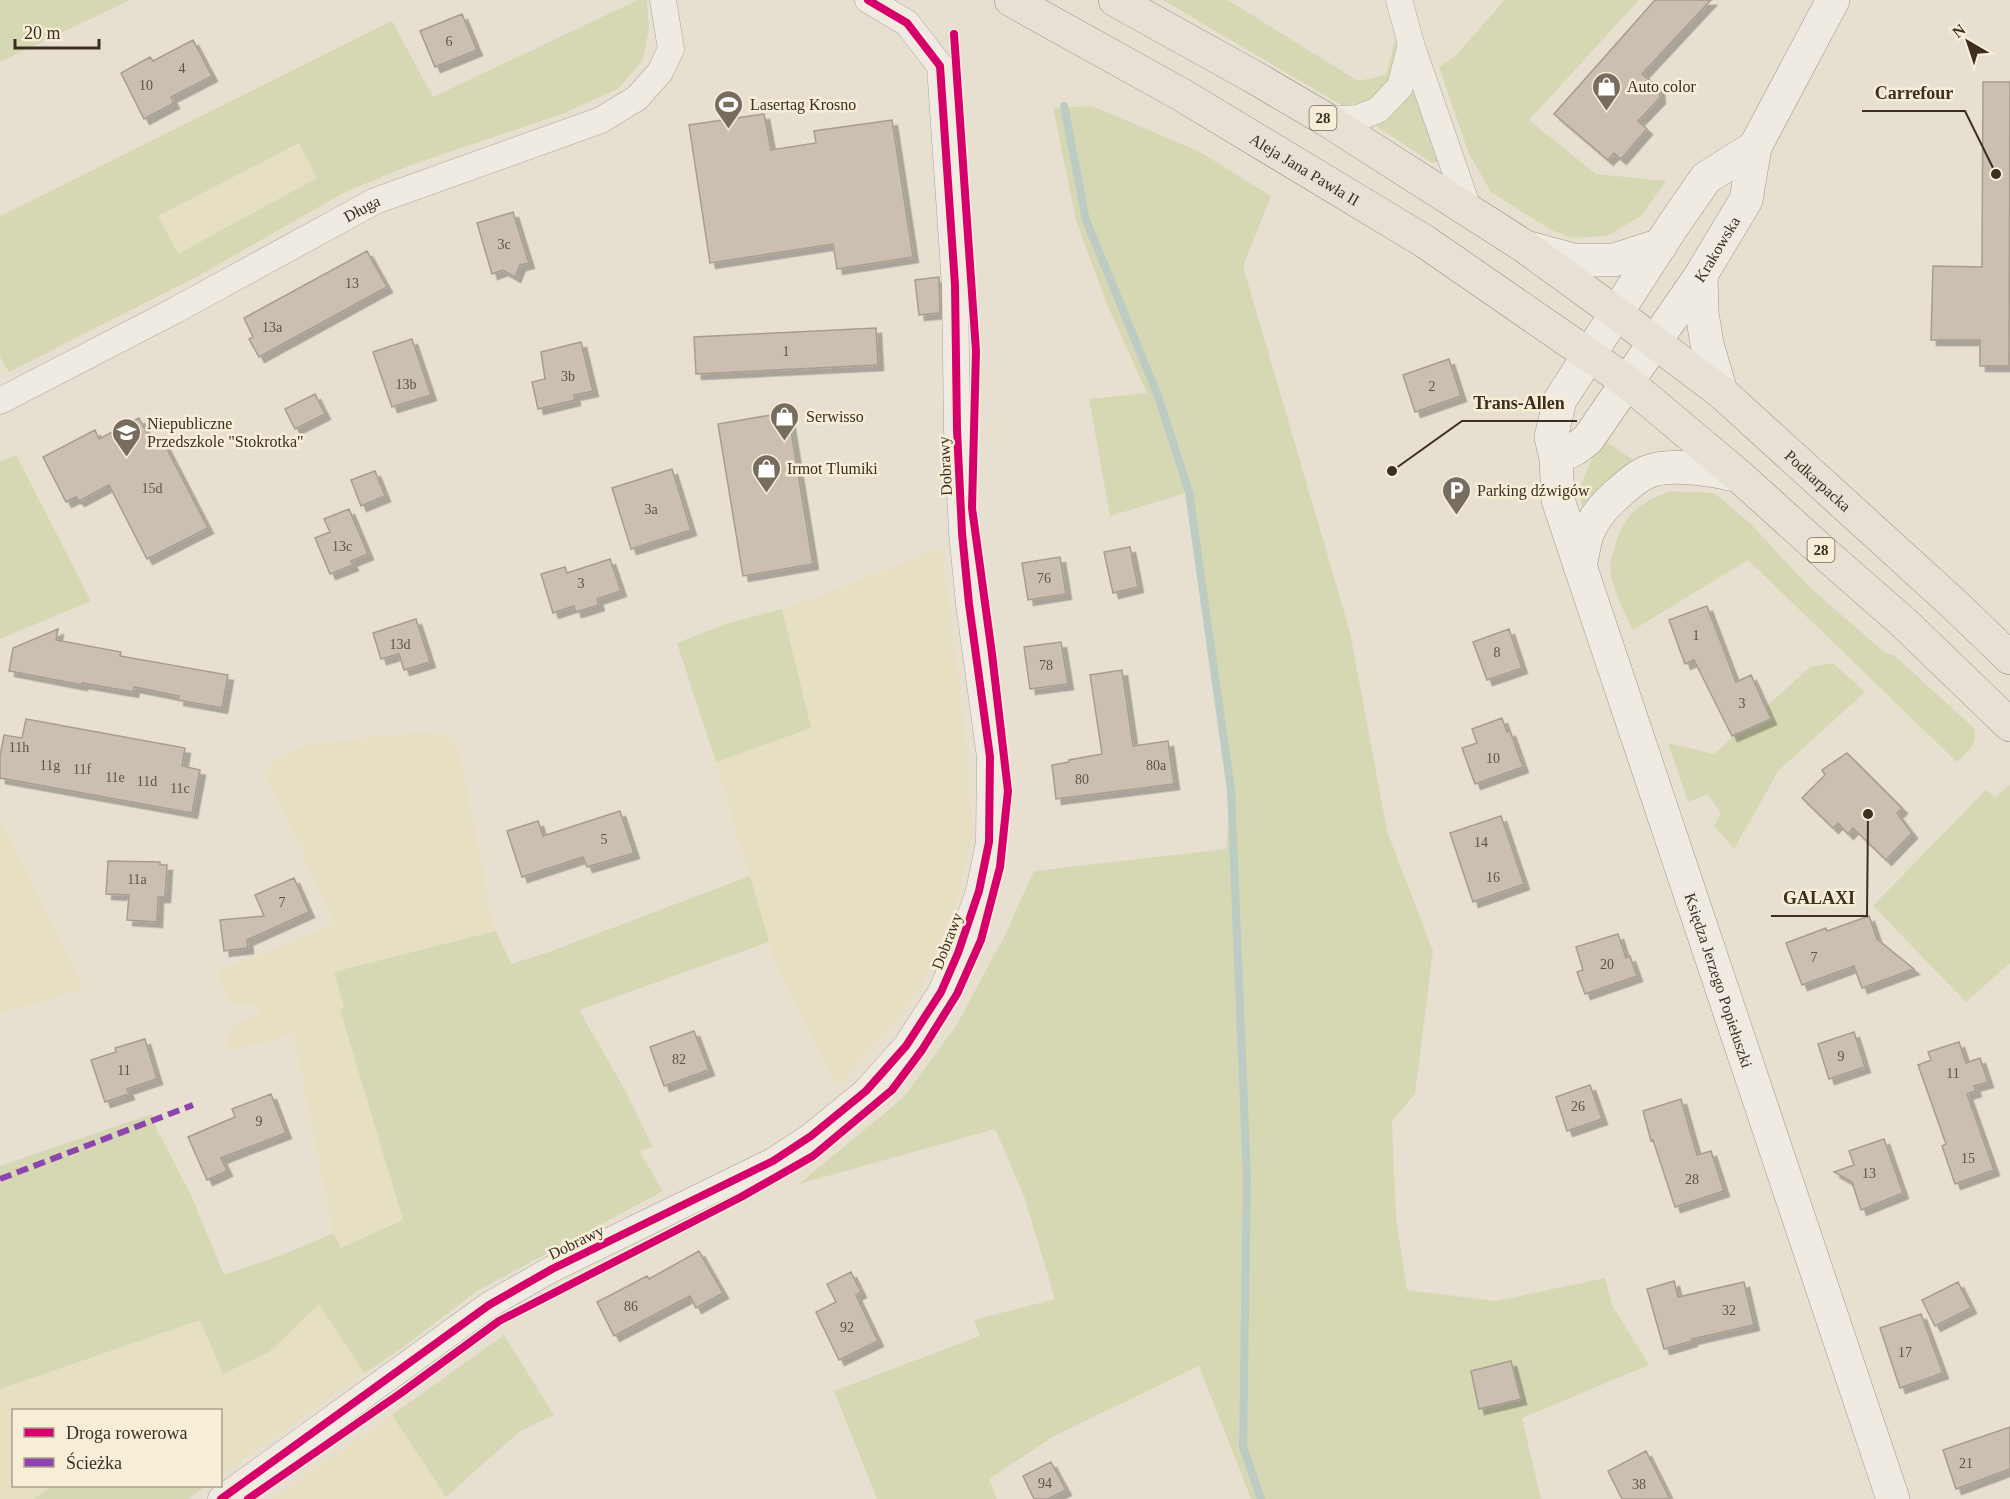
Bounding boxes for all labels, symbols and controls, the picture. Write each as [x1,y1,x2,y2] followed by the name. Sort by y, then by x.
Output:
[15,12,99,50] scale bar
[1938,12,1998,72] north arrow
[1949,20,1969,41] text: N
[24,23,61,43] text: 20 m
[446,34,453,49] house number: 6
[179,61,186,76] house number: 4
[1590,70,1622,112] shop icon: Auto color
[1862,75,1965,111] callout: Carrefour
[139,78,153,93] house number: 10
[1627,78,1697,95] place label: Auto color
[1875,83,1953,103] text: Carrefour
[713,88,745,130] sports icon: Lasertag Krosno
[750,96,856,114] place label: Lasertag Krosno
[1310,106,1336,130] road number: 28
[1247,130,1363,209] street label: Aleja Jana Pawła II
[341,191,382,225] street label: Długa
[1691,213,1743,285] street label: Krakowska
[497,237,511,252] house number: 3c
[345,276,359,291] house number: 13
[262,320,283,335] house number: 13a
[783,344,790,359] house number: 1
[561,369,575,384] house number: 3b
[396,377,417,392] house number: 13b
[1429,379,1436,394] house number: 2
[1462,385,1577,421] callout: Trans-Allen
[1473,393,1565,413] text: Trans-Allen
[769,400,801,442] shop icon: Serwisso
[806,408,864,425] place label: Serwisso
[147,415,304,450] place label: Niepubliczne Przedszkole "Stokrotka"
[110,416,142,458] school or university icon: Niepubliczne Przedszkole "Stokrotka"
[935,436,956,496] street label: Dobrawy
[1782,446,1854,515] street label: Podkarpacka
[750,452,782,494] shop icon: Irmot Tlumiki
[787,460,878,477] place label: Irmot Tlumiki
[1440,474,1472,516] parking icon: Parking dźwigów
[142,481,163,496] house number: 15d
[1477,482,1590,500] place label: Parking dźwigów
[644,502,658,517] house number: 3a
[1808,538,1834,562] road number: 28
[332,539,352,554] house number: 13c
[1037,571,1051,586] house number: 76
[578,576,585,591] house number: 3
[1693,628,1700,643] house number: 1
[390,637,411,652] house number: 13d
[1494,645,1501,660] house number: 8
[1039,658,1053,673] house number: 78
[1739,696,1746,711] house number: 3
[9,740,29,755] house number: 11h
[1486,751,1500,766] house number: 10
[40,758,60,773] house number: 11g
[1146,758,1167,773] house number: 80a
[73,762,91,777] house number: 11f
[105,770,125,785] house number: 11e
[1075,772,1089,787] house number: 80
[137,774,157,789] house number: 11d
[170,781,190,796] house number: 11c
[601,832,608,847] house number: 5
[1474,835,1488,850] house number: 14
[1486,870,1500,885] house number: 16
[127,872,148,887] house number: 11a
[1771,880,1867,916] callout: GALAXI
[1783,888,1855,908] text: GALAXI
[1682,891,1756,1070] street label: Księdza Jerzego Popiełuszki
[279,895,286,910] house number: 7
[928,910,967,972] street label: Dobrawy
[1811,950,1818,965] house number: 7
[1600,957,1614,972] house number: 20
[1838,1049,1845,1064] house number: 9
[672,1052,686,1067] house number: 82
[117,1063,131,1078] house number: 11
[1946,1066,1960,1081] house number: 11
[1571,1099,1585,1114] house number: 26
[256,1114,263,1129] house number: 9
[1961,1151,1975,1166] house number: 15
[1862,1166,1876,1181] house number: 13
[1685,1172,1699,1187] house number: 28
[546,1221,607,1264] street label: Dobrawy
[624,1299,638,1314] house number: 86
[1722,1303,1736,1318] house number: 32
[840,1320,854,1335] house number: 92
[1898,1345,1912,1360] house number: 17
[12,1409,222,1487] legend
[66,1423,187,1443] text: Droga rowerowa
[66,1452,122,1473] text: Ścieżka
[1959,1456,1973,1471] house number: 21
[1038,1476,1052,1491] house number: 94
[1632,1477,1646,1492] house number: 38

